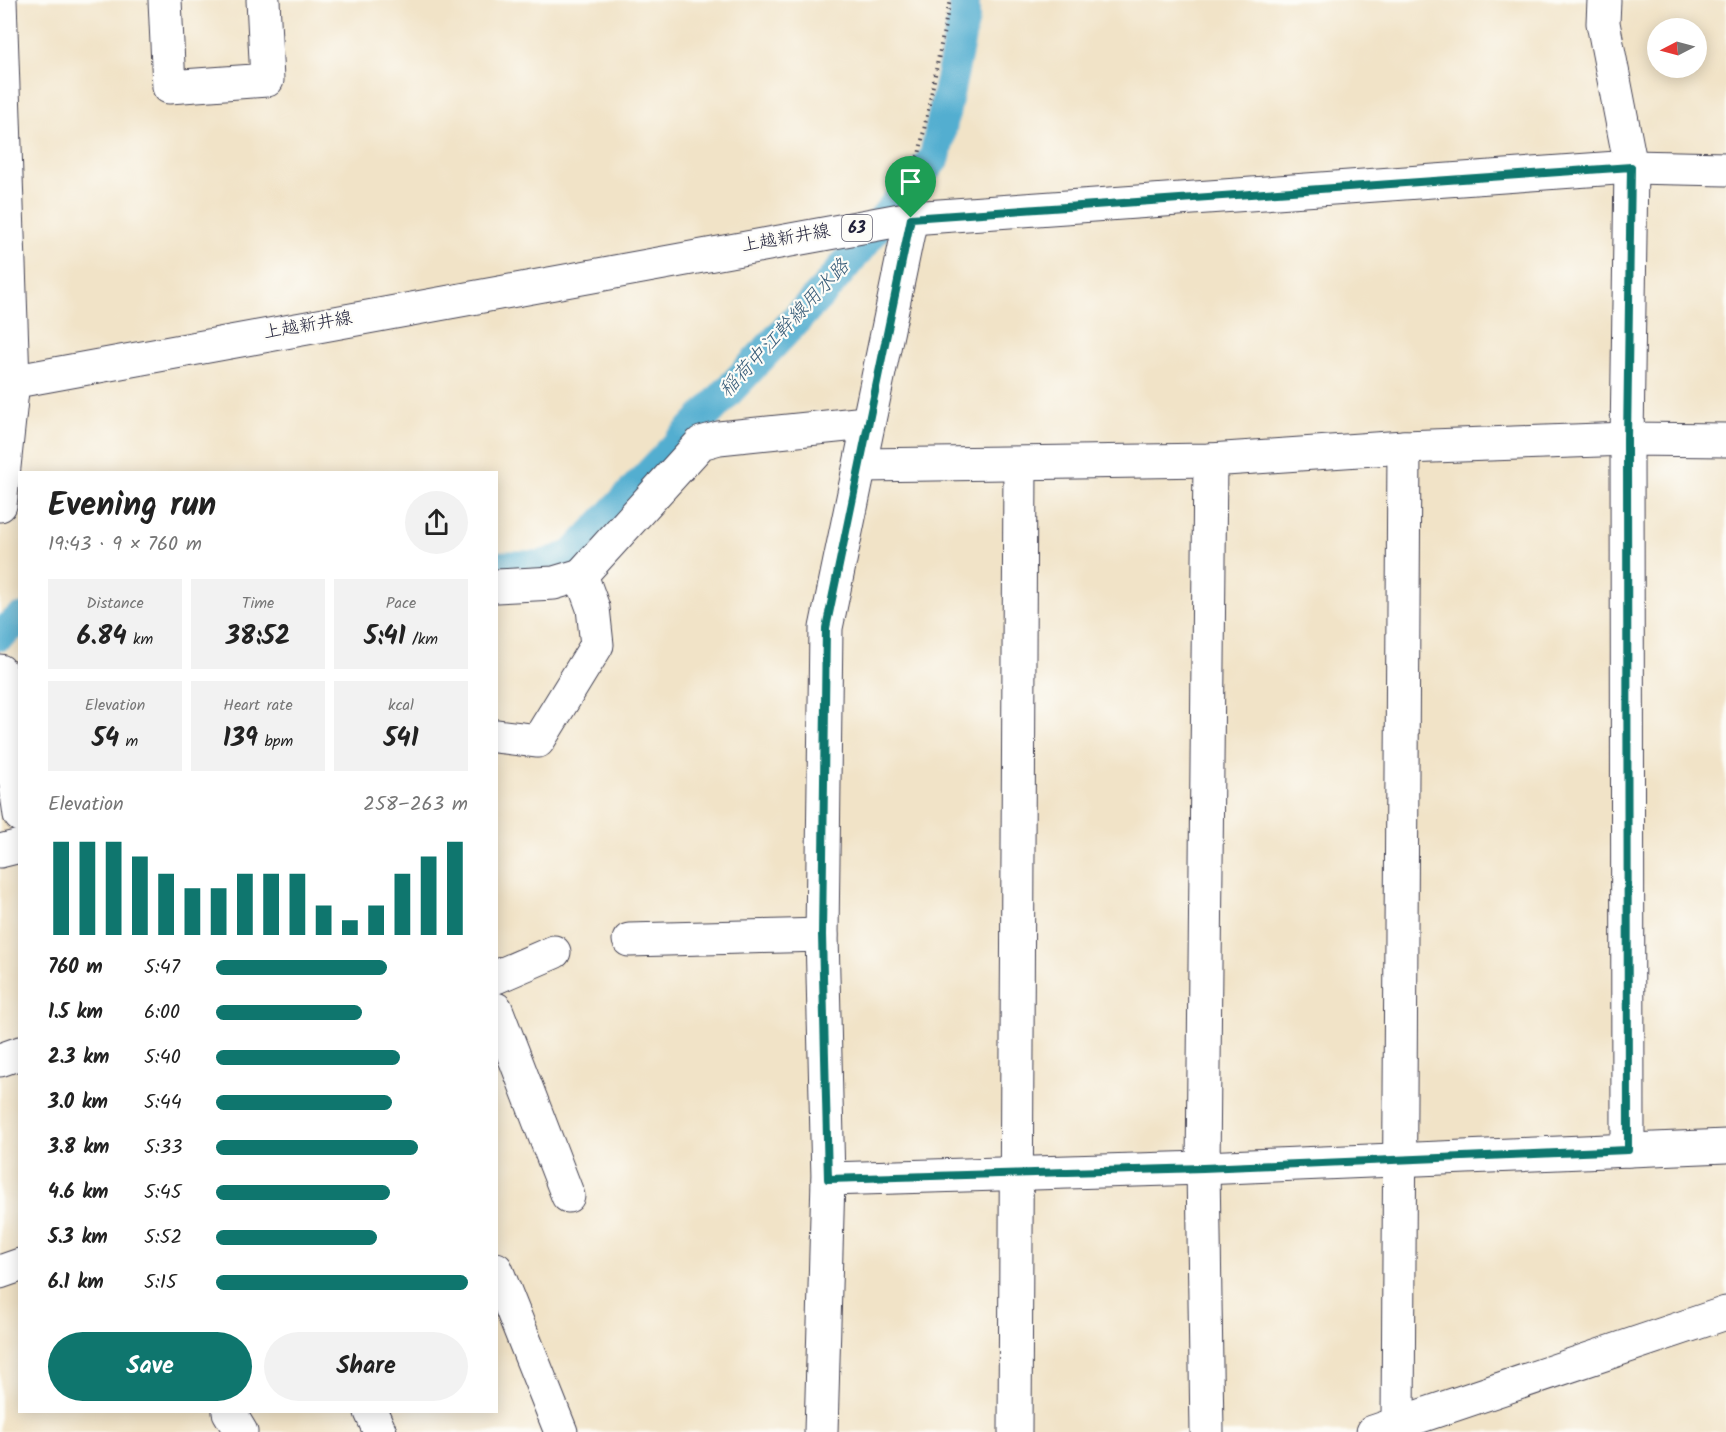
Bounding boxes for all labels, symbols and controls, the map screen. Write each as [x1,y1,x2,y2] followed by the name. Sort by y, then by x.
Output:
[1647,18,1707,78] north arrow
[1647,18,1707,78] map controls
[885,156,936,218] pin
[894,165,927,198] icon: arrive
[842,215,872,241] road number: 63
[739,217,833,261] street label: 上越新井線
[712,252,859,406] water label: 稲荷中江幹線用水路
[261,304,355,348] street label: 上越新井線
[48,480,216,533] text: Evening run
[405,491,468,554] button: share
[48,529,202,561] text: 19:43 · 9 × 760 m
[86,591,144,616] text: Distance
[242,591,274,616] text: Time
[386,591,416,616] text: Pace
[77,616,127,658] text: 6.84
[226,616,290,658] text: 38:52
[364,616,406,658] text: 5:41
[127,627,153,652] text: km
[406,627,438,652] text: /km
[85,693,145,718] text: Elevation
[223,693,293,718] text: Heart rate
[388,693,414,718] text: kcal
[92,718,119,760] text: 54
[223,718,258,760] text: 139
[383,718,419,760] text: 541
[119,729,138,754] text: m
[258,729,293,754] text: bpm
[48,789,124,821] text: Elevation
[363,789,468,821] text: 258–263 m
[48,952,103,984] text: 760 m
[144,952,180,984] text: 5:47
[48,997,103,1029] text: 1.5 km
[144,997,180,1029] text: 6:00
[48,1042,109,1074] text: 2.3 km
[144,1042,181,1074] text: 5:40
[48,1087,108,1119] text: 3.0 km
[144,1087,182,1119] text: 5:44
[48,1132,109,1164] text: 3.8 km
[144,1132,183,1164] text: 5:33
[48,1177,108,1209] text: 4.6 km
[144,1177,181,1209] text: 5:45
[48,1222,108,1254] text: 5.3 km
[144,1222,182,1254] text: 5:52
[48,1267,104,1299] text: 6.1 km
[144,1267,177,1299] text: 5:15
[48,1332,252,1401] button: Save
[264,1332,468,1401] button: Share

